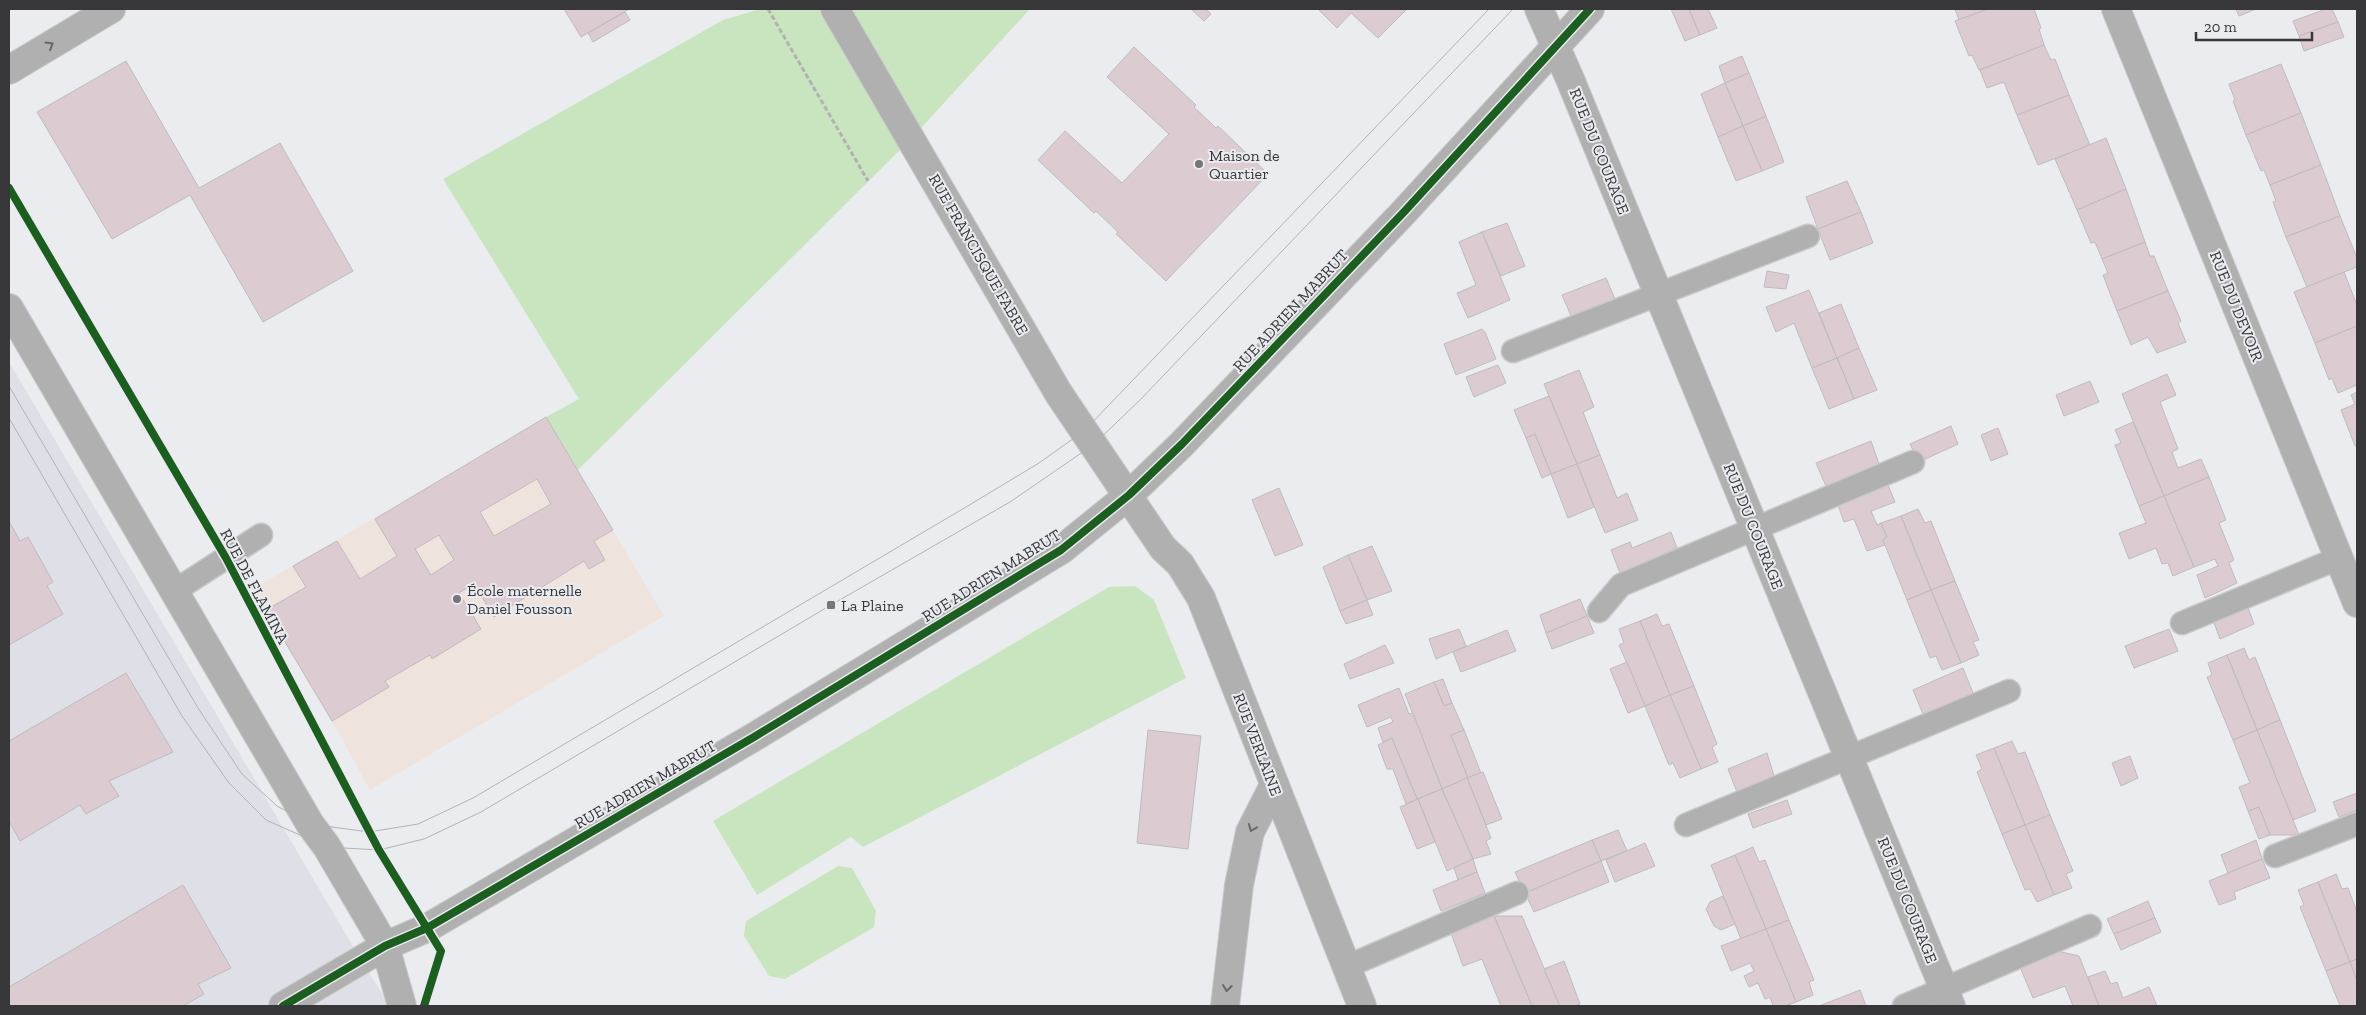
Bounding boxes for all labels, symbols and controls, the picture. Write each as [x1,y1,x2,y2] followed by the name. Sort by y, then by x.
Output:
[2196,10,2312,42] scale bar
[2204,18,2237,36] text: 20 m
[45,41,54,51] one-way arrow
[1566,85,1633,217] street label: RUE DU COURAGE
[1209,146,1279,183] place label: Maison de Quartier
[1193,158,1205,170] marker: Maison de Quartier
[925,170,1032,338] street label: RUE FRANCISQUE FABRE
[1229,245,1352,375] street label: RUE ADRIEN MABRUT
[2206,248,2267,364] street label: RUE DU DEVOIR
[1720,460,1787,592] street label: RUE DU COURAGE
[918,525,1064,626] street label: RUE ADRIEN MABRUT
[216,526,293,648] street label: RUE DE FLAMINA
[467,581,582,618] place label: École maternelle Daniel Fousson
[451,593,463,605] marker: École maternelle Daniel Fousson
[841,596,903,615] place label: La Plaine
[825,599,837,611] marker: La Plaine
[1229,690,1286,798] street label: RUE VERLAINE
[571,736,719,833] street label: RUE ADRIEN MABRUT
[1248,823,1259,832] one-way arrow
[1874,834,1941,966] street label: RUE DU COURAGE
[1222,985,1233,993] one-way arrow

